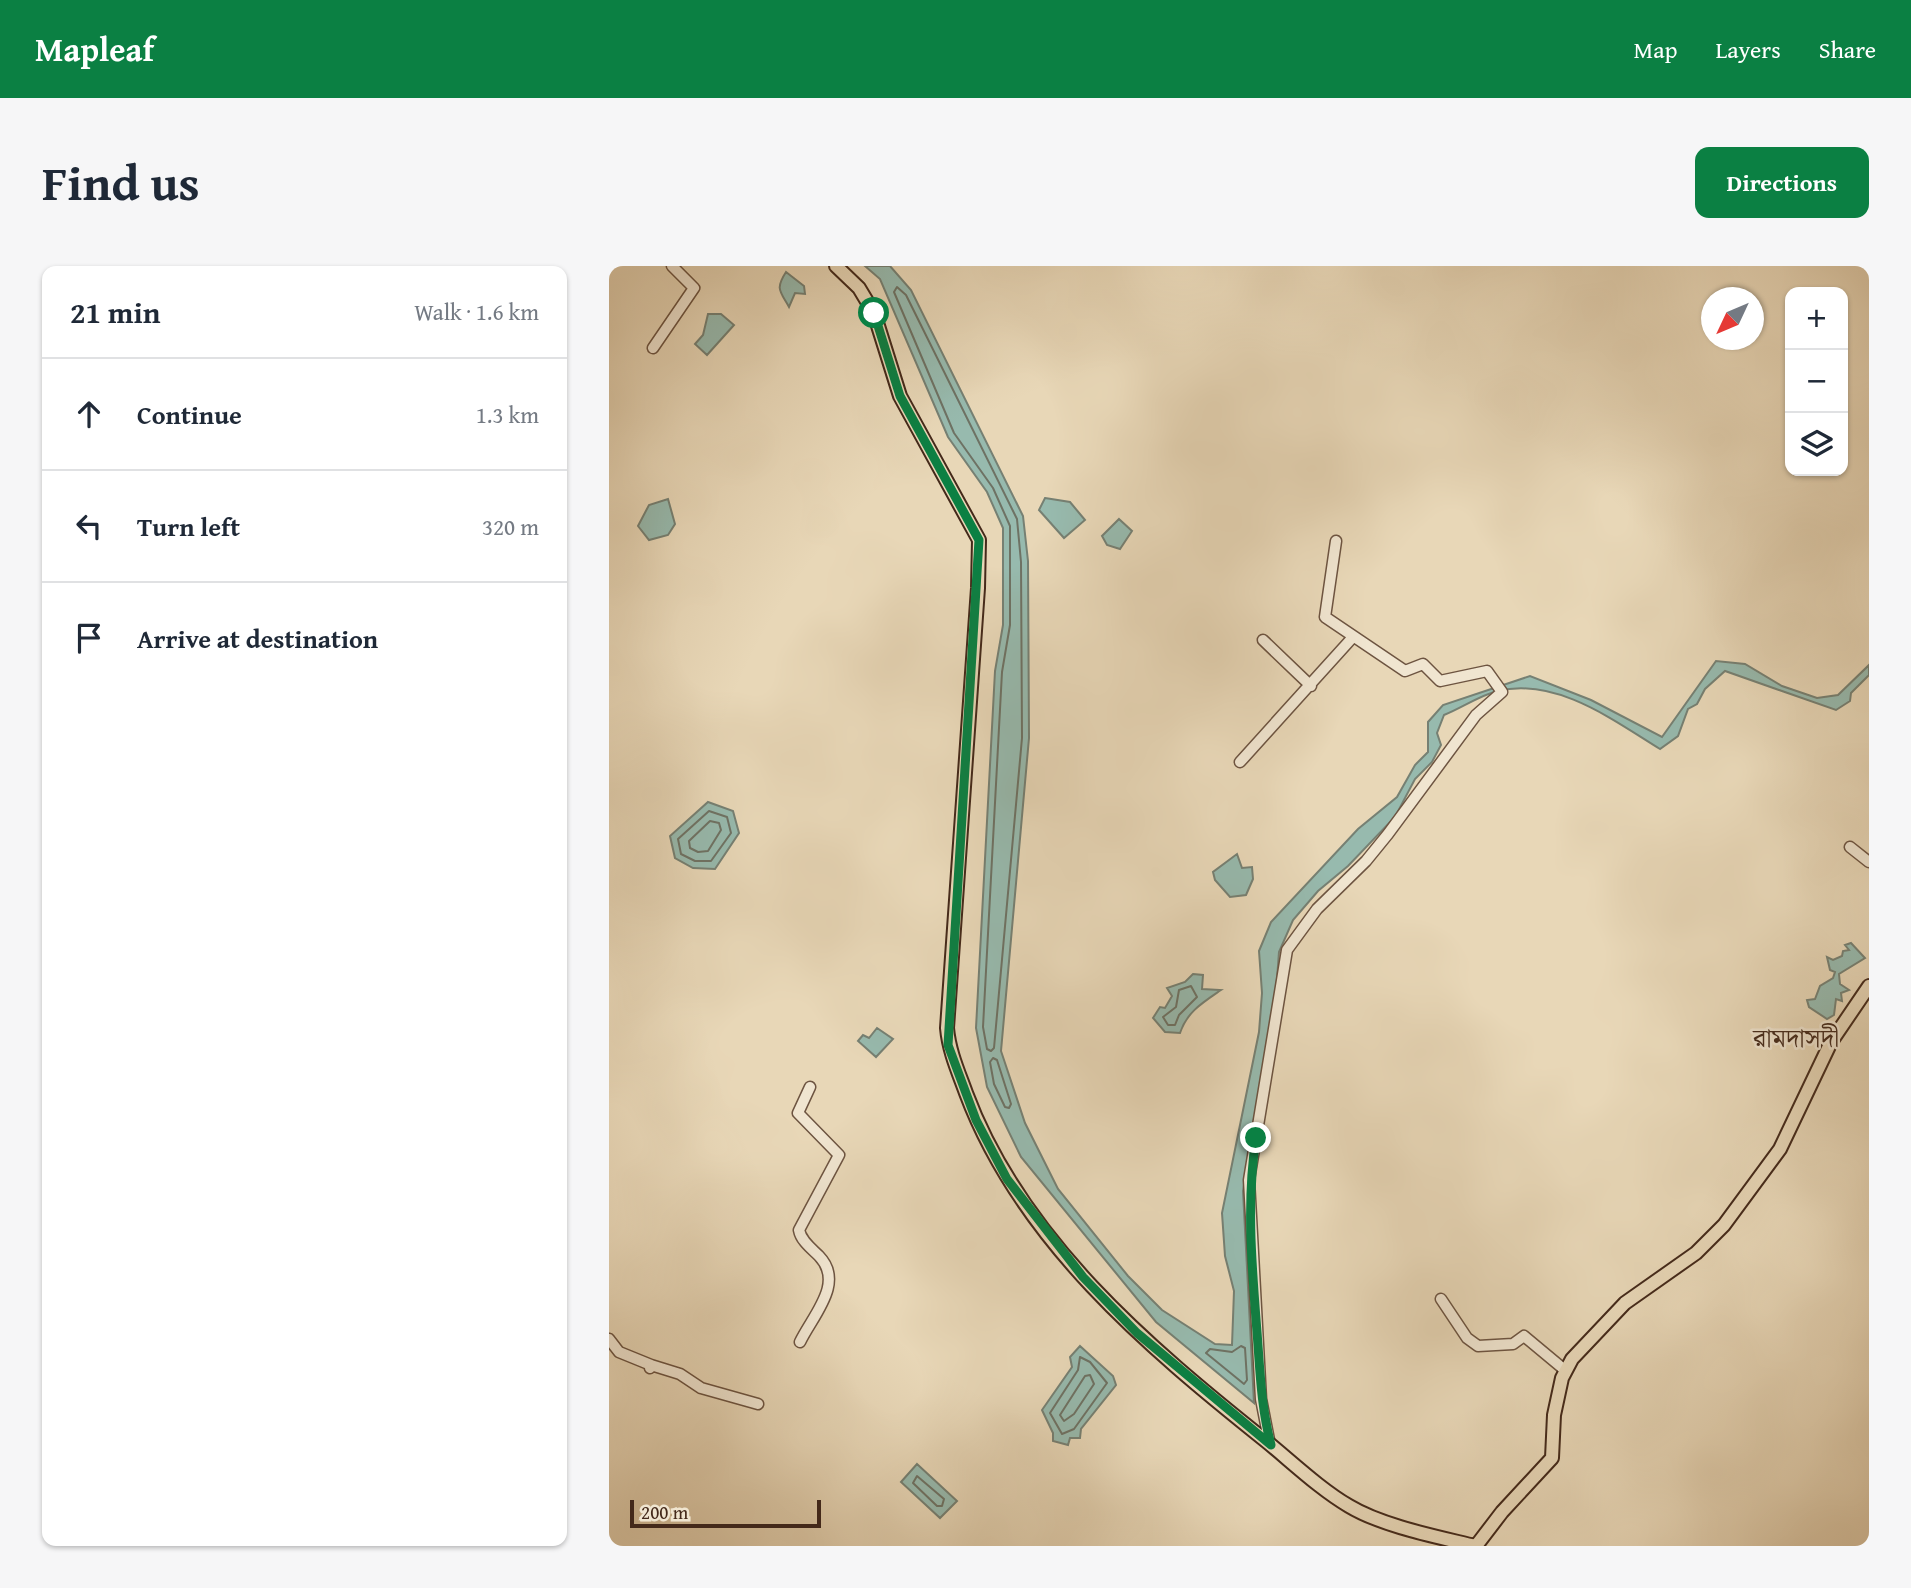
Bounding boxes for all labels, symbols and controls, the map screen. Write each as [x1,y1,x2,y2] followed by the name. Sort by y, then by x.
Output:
[35,25,154,73] text: Mapleaf
[1634,32,1677,67] text: Map
[1715,32,1781,67] text: Layers
[1819,32,1876,67] text: Share
[42,146,200,218] text: Find us
[1695,147,1869,218] button: Directions
[1701,287,1764,350] north arrow
[1785,287,1848,476] map controls
[1785,287,1848,350] button: +
[70,290,160,334] text: 21 min
[414,295,539,328] text: Walk · 1.6 km
[858,297,889,328] route start
[1785,350,1848,413] button: −
[70,395,108,433] icon: ahead
[137,395,242,434] text: Continue
[476,398,539,431] text: 1.3 km
[1785,413,1848,476] button: layers
[70,507,108,545] icon: left
[137,507,240,546] text: Turn left
[482,510,539,543] text: 320 m
[70,619,108,657] icon: arrive
[137,619,378,658] text: Arrive at destination
[1752,1018,1839,1057] district label: রামদাসদী
[1240,1122,1271,1153] route end
[630,1497,821,1529] scale bar
[641,1498,688,1526] text: 200 m

